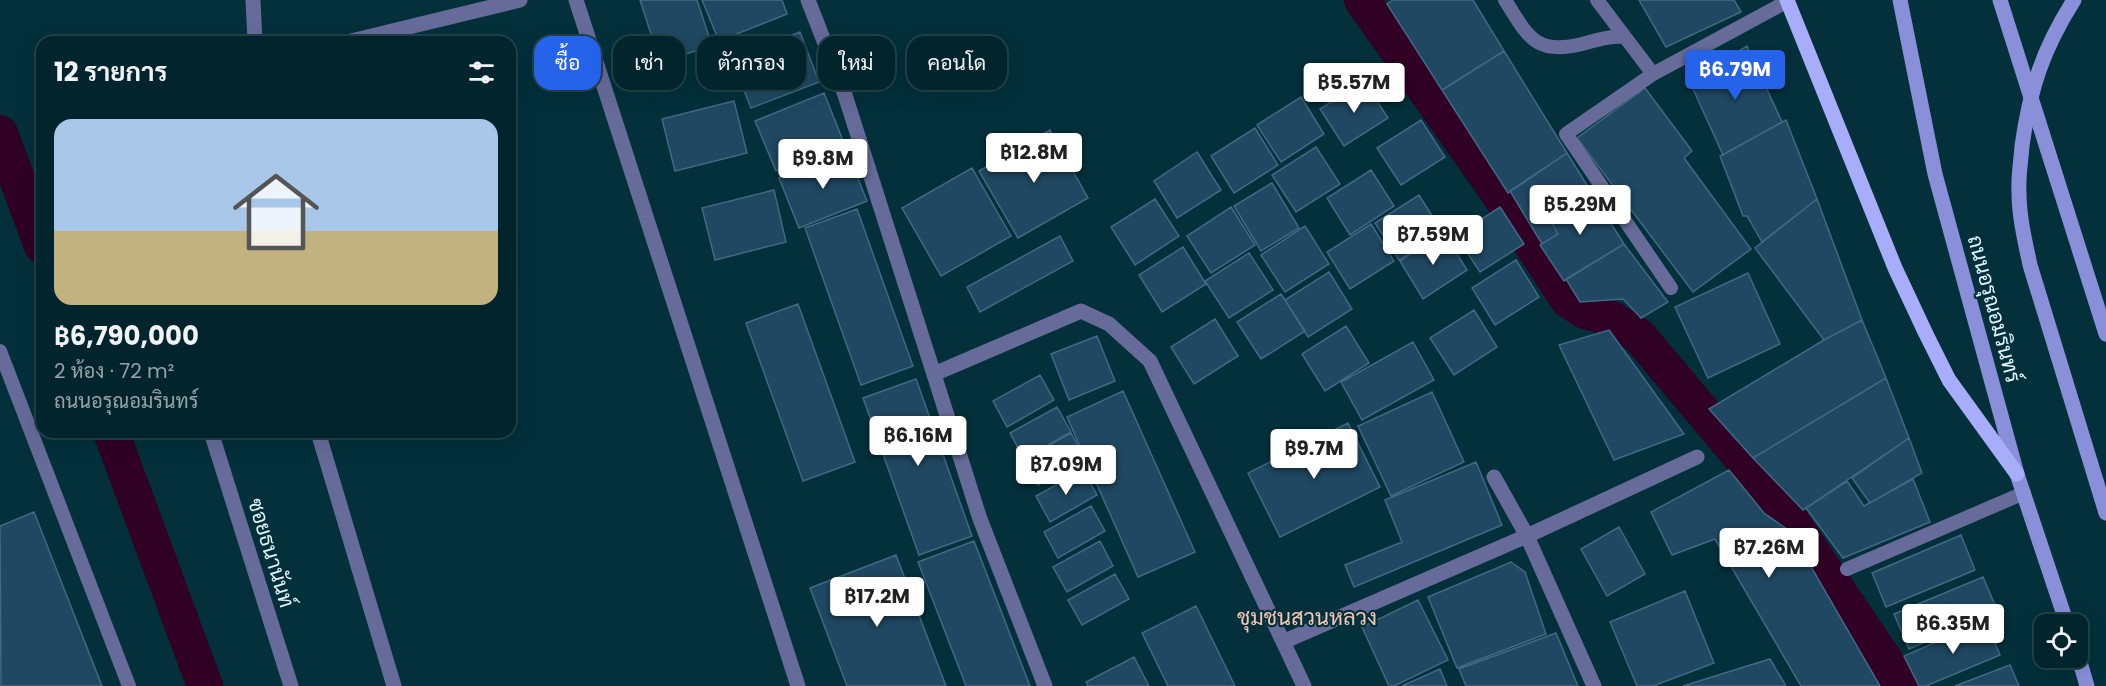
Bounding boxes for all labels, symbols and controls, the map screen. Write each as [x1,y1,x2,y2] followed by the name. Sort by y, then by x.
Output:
[534,36,601,90] chip: ซื้อ
[613,36,685,90] chip: เช่า
[697,36,806,90] chip: ตัวกรอง
[818,36,895,90] chip: ใหม่
[907,36,1007,90] chip: คอนโด
[1686,50,1784,101] pin: ฿6.79M
[54,54,167,90] text: 12 รายการ
[1699,55,1771,83] text: ฿6.79M
[465,56,498,89] icon: filters
[1305,63,1403,114] pin: ฿5.57M
[1318,68,1390,96] text: ฿5.57M
[985,133,1083,184] pin: ฿12.8M
[1000,138,1068,166] text: ฿12.8M
[781,139,865,190] pin: ฿9.8M
[792,144,854,172] text: ฿9.8M
[222,158,330,266] icon: home
[1531,185,1629,236] pin: ฿5.29M
[1544,190,1616,218] text: ฿5.29M
[1384,215,1482,266] pin: ฿7.59M
[1397,220,1469,248] text: ฿7.59M
[1961,232,2028,386] street label: ถนนอรุณอมรินทร์
[54,318,199,354] text: ฿6,790,000
[54,357,174,385] text: 2 ห้อง · 72 m²
[54,387,198,415] text: ถนนอรุณอมรินทร์
[869,416,967,467] pin: ฿6.16M
[883,421,953,449] text: ฿6.16M
[1272,429,1356,480] pin: ฿9.7M
[1284,434,1344,462] text: ฿9.7M
[1017,445,1115,496] pin: ฿7.09M
[1030,450,1102,478] text: ฿7.09M
[241,495,302,611] street label: ซอยธนานันท์
[1720,528,1818,579] pin: ฿7.26M
[1734,533,1804,561] text: ฿7.26M
[828,577,926,628] pin: ฿17.2M
[844,582,910,610] text: ฿17.2M
[1237,602,1377,633] district label: ชุมชนสวนหลวง
[1904,604,2002,655] pin: ฿6.35M
[1916,609,1990,637] text: ฿6.35M
[2034,614,2088,668] map controls
[2034,614,2088,668] button: locate

